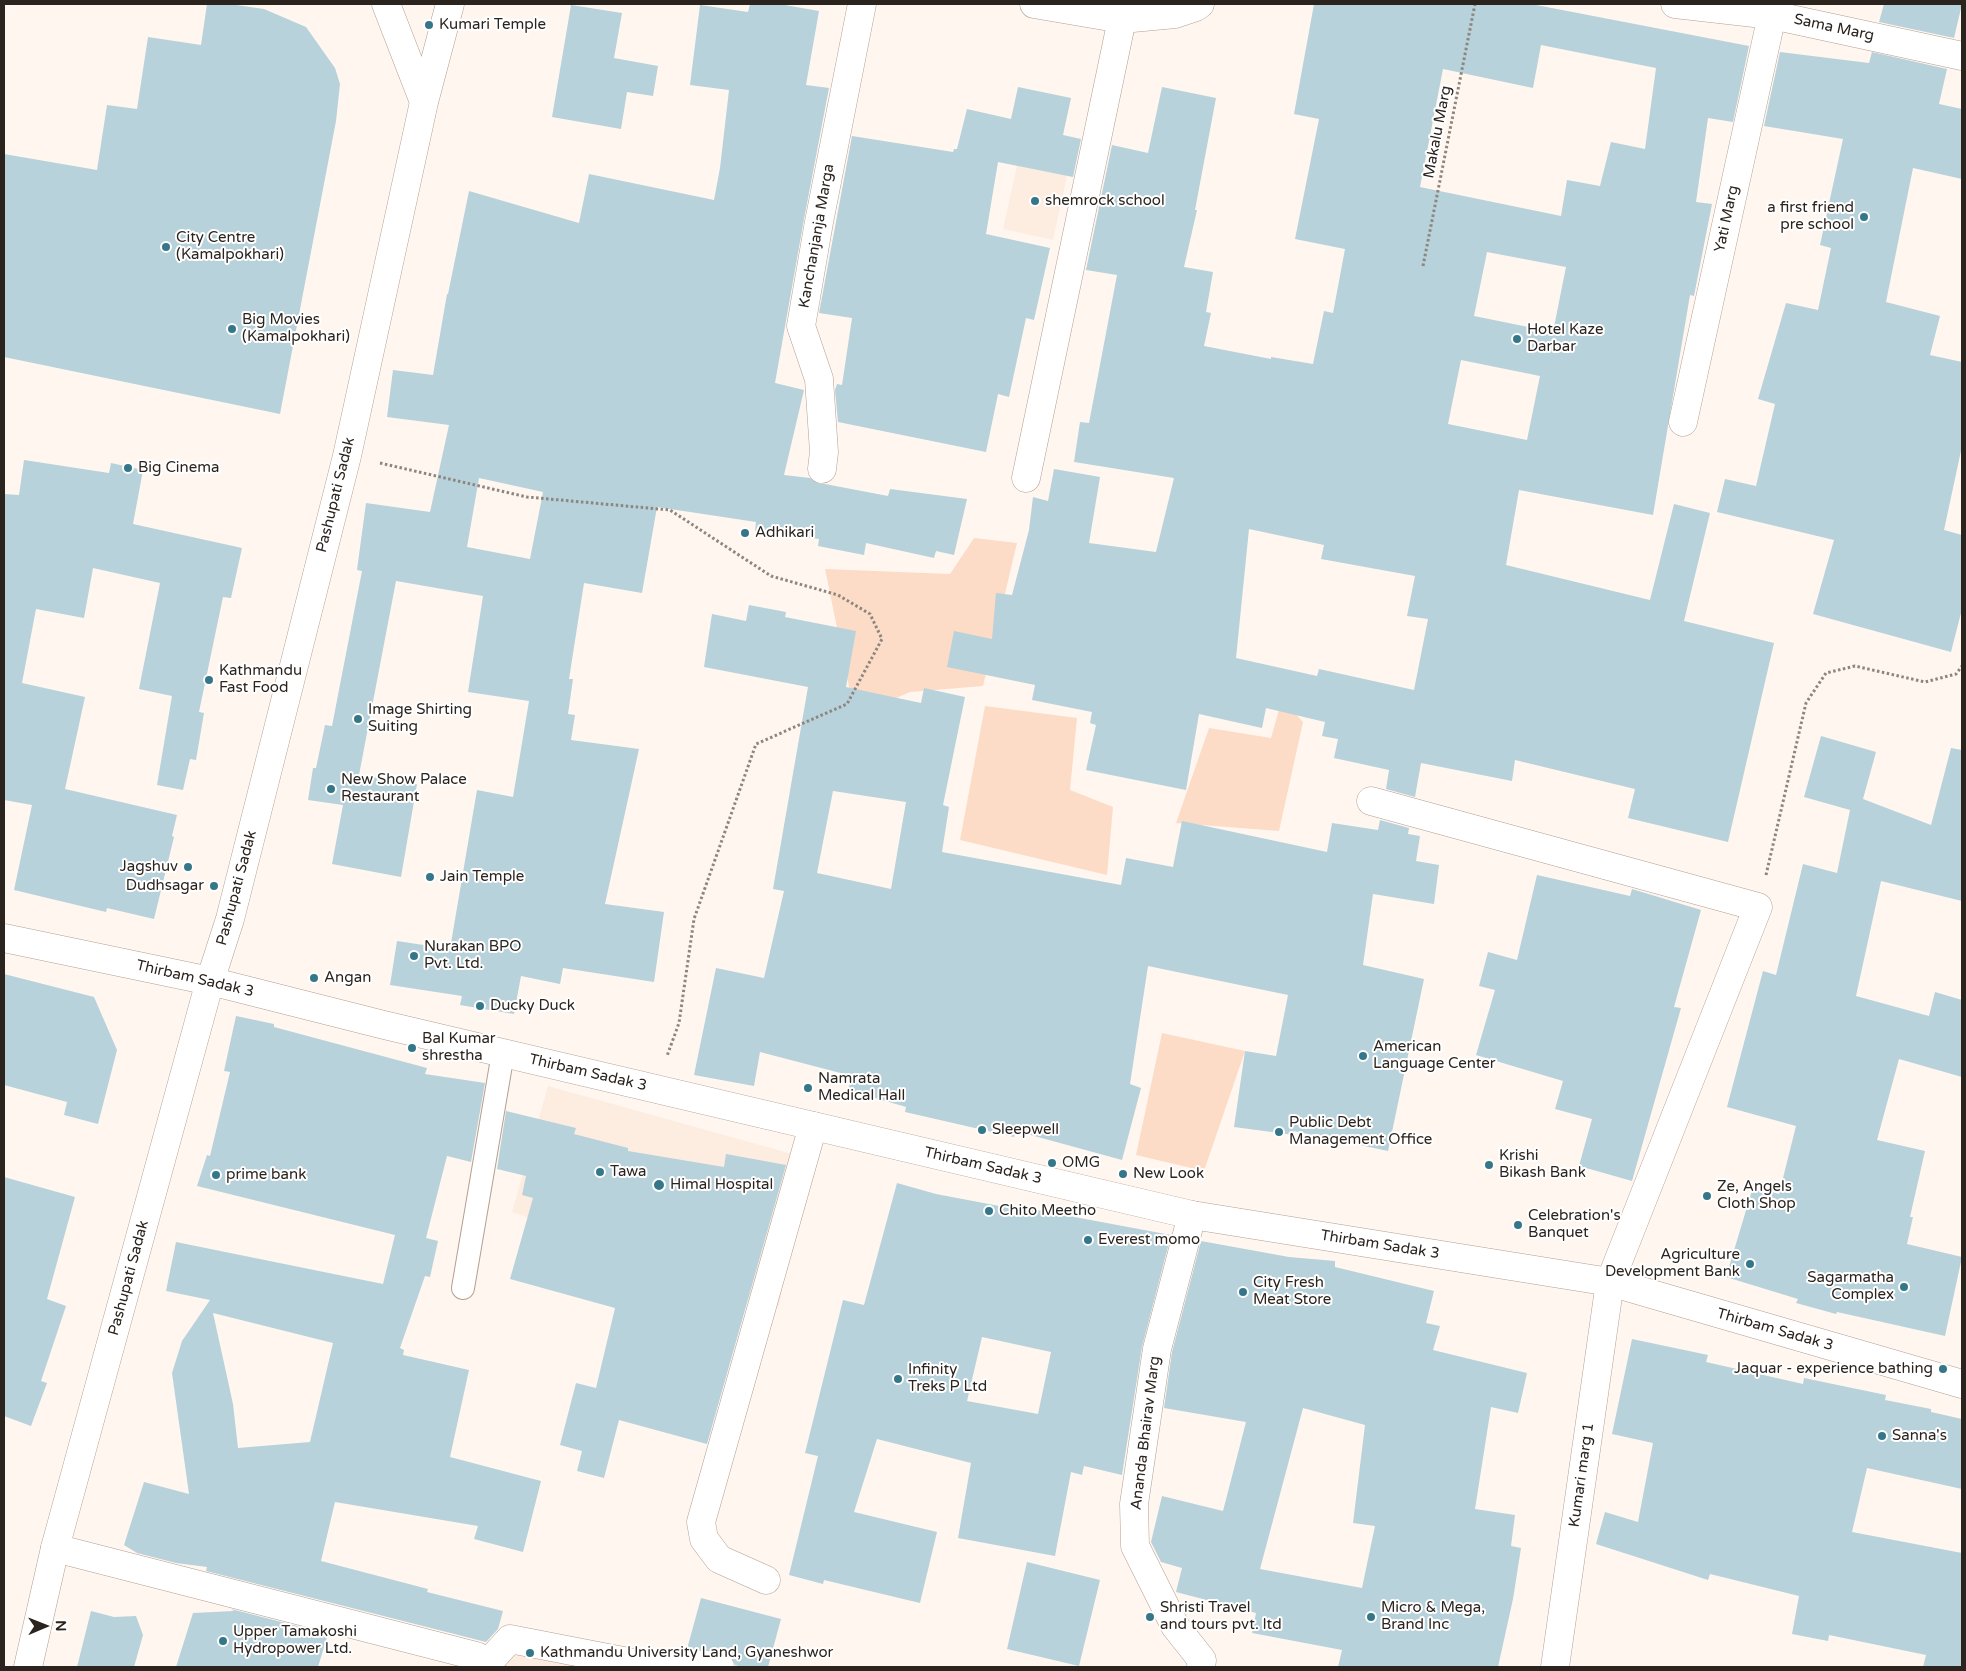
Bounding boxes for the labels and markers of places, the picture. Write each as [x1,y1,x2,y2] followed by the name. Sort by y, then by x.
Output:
[439,16,546,34] place label: Kumari Temple
[423,19,435,31] marker: Kumari Temple
[1045,192,1165,210] place label: shemrock school
[1029,195,1041,207] marker: shemrock school
[1767,199,1854,234] place label: a first friend pre school
[1858,211,1870,223] marker: a first friend pre school
[176,229,284,264] place label: City Centre (Kamalpokhari)
[160,241,172,253] marker: City Centre (Kamalpokhari)
[242,311,350,346] place label: Big Movies (Kamalpokhari)
[1527,321,1603,356] place label: Hotel Kaze Darbar
[226,323,238,335] marker: Big Movies (Kamalpokhari)
[1511,333,1523,345] marker: Hotel Kaze Darbar
[138,459,219,477] place label: Big Cinema
[122,462,134,474] marker: Big Cinema
[755,524,814,542] place label: Adhikari
[739,527,751,539] marker: Adhikari
[219,662,302,697] place label: Kathmandu Fast Food
[203,674,215,686] marker: Kathmandu Fast Food
[368,701,472,736] place label: Image Shirting Suiting
[352,713,364,725] marker: Image Shirting Suiting
[341,771,467,806] place label: New Show Palace Restaurant
[325,783,337,795] marker: New Show Palace Restaurant
[120,858,178,876] place label: Jagshuv
[182,861,194,873] marker: Jagshuv
[440,868,524,886] place label: Jain Temple
[424,871,436,883] marker: Jain Temple
[126,877,204,895] place label: Dudhsagar
[208,880,220,892] marker: Dudhsagar
[424,938,521,973] place label: Nurakan BPO Pvt. Ltd.
[408,950,420,962] marker: Nurakan BPO Pvt. Ltd.
[324,969,371,987] place label: Angan
[308,972,320,984] marker: Angan
[490,997,575,1015] place label: Ducky Duck
[474,1000,486,1012] marker: Ducky Duck
[422,1030,496,1065] place label: Bal Kumar shrestha
[1373,1038,1496,1073] place label: American Language Center
[406,1042,418,1054] marker: Bal Kumar shrestha
[1357,1050,1369,1062] marker: American Language Center
[818,1070,905,1105] place label: Namrata Medical Hall
[802,1082,814,1094] marker: Namrata Medical Hall
[1289,1114,1432,1149] place label: Public Debt Management Office
[992,1121,1059,1139] place label: Sleepwell
[976,1124,988,1136] marker: Sleepwell
[1273,1126,1285,1138] marker: Public Debt Management Office
[1499,1147,1586,1182] place label: Krishi Bikash Bank
[1062,1154,1100,1172] place label: OMG
[1046,1157,1058,1169] marker: OMG
[1483,1159,1495,1171] marker: Krishi Bikash Bank
[610,1163,646,1181] place label: Tawa
[1133,1165,1204,1183] place label: New Look
[226,1166,306,1184] place label: prime bank
[594,1166,606,1178] marker: Tawa
[1117,1168,1129,1180] marker: New Look
[210,1169,222,1181] marker: prime bank
[670,1176,773,1194] place label: Himal Hospital
[652,1178,666,1192] marker: Himal Hospital
[1717,1178,1796,1213] place label: Ze, Angels Cloth Shop
[1701,1190,1713,1202] marker: Ze, Angels Cloth Shop
[999,1202,1096,1220] place label: Chito Meetho
[983,1205,995,1217] marker: Chito Meetho
[1528,1207,1621,1242] place label: Celebration's Banquet
[1512,1219,1524,1231] marker: Celebration's Banquet
[1098,1231,1200,1249] place label: Everest momo
[1082,1234,1094,1246] marker: Everest momo
[1605,1246,1740,1281] place label: Agriculture Development Bank
[1744,1258,1756,1270] marker: Agriculture Development Bank
[1807,1269,1894,1304] place label: Sagarmatha Complex
[1253,1274,1331,1309] place label: City Fresh Meat Store
[1898,1281,1910,1293] marker: Sagarmatha Complex
[1237,1286,1249,1298] marker: City Fresh Meat Store
[1734,1360,1933,1378] place label: Jaquar - experience bathing
[908,1361,987,1396] place label: Infinity Treks P Ltd
[1937,1363,1949,1375] marker: Jaquar - experience bathing
[892,1373,904,1385] marker: Infinity Treks P Ltd
[1892,1427,1947,1445] place label: Sanna's
[1876,1430,1888,1442] marker: Sanna's
[1160,1599,1282,1634] place label: Shristi Travel and tours pvt. ltd
[1381,1599,1485,1634] place label: Micro & Mega, Brand Inc
[1144,1611,1156,1623] marker: Shristi Travel and tours pvt. ltd
[1365,1611,1377,1623] marker: Micro & Mega, Brand Inc
[233,1623,357,1658] place label: Upper Tamakoshi Hydropower Ltd.
[217,1635,229,1647] marker: Upper Tamakoshi Hydropower Ltd.
[540,1644,833,1662] place label: Kathmandu University Land, Gyaneshwor
[524,1647,536,1659] marker: Kathmandu University Land, Gyaneshwor

